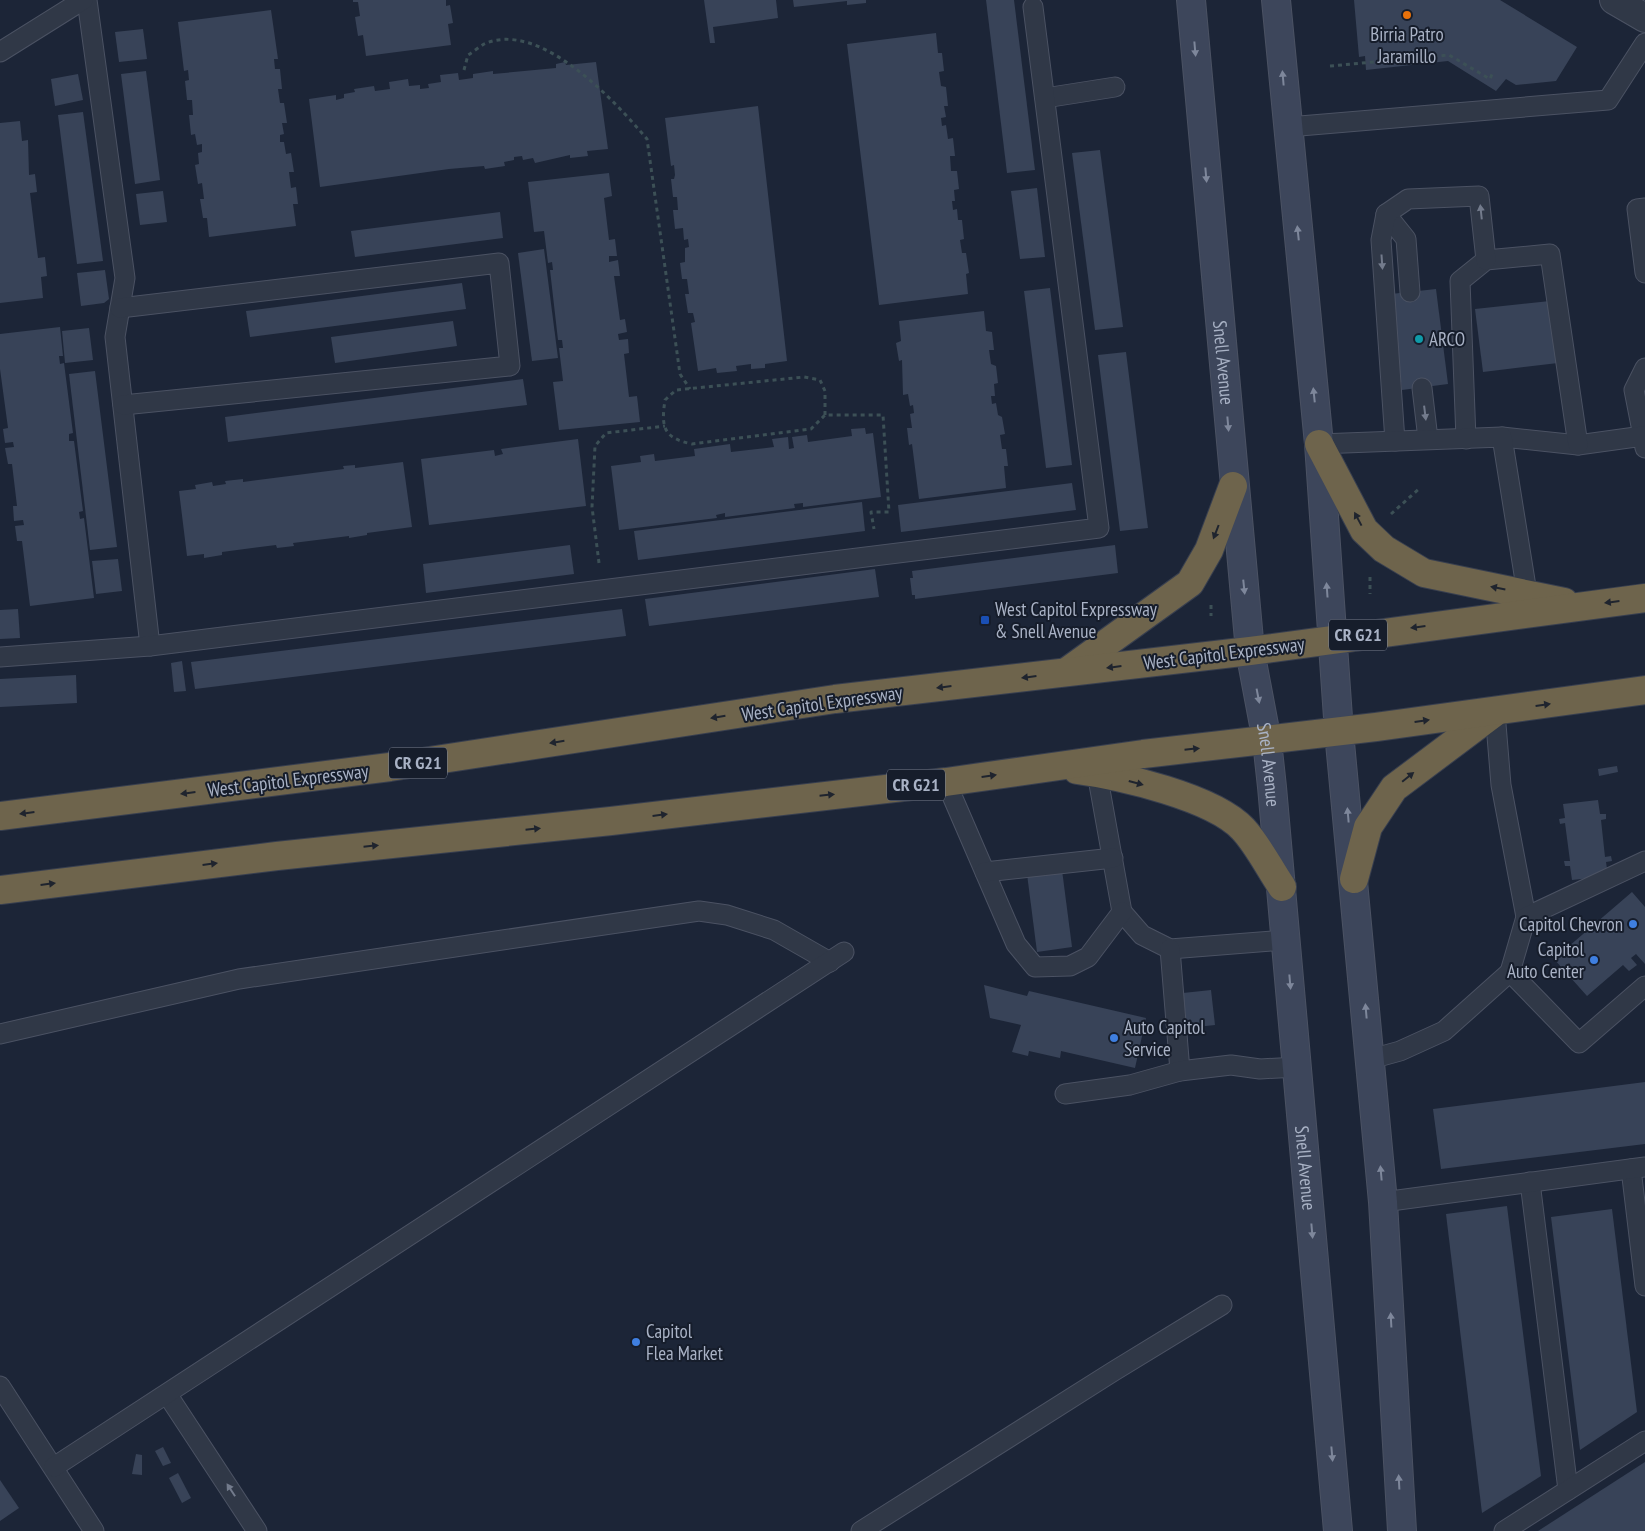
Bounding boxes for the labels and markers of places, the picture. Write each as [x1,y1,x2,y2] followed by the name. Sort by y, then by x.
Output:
[1401,9,1413,21] marker: Birria Patro Jaramillo
[1370,22,1444,68] place label: Birria Patro Jaramillo
[1429,327,1465,351] place label: ARCO
[1413,333,1425,345] marker: ARCO
[995,597,1158,643] place label: West Capitol Expressway & Snell Avenue
[979,614,991,626] marker: West Capitol Expressway & Snell Avenue
[1519,912,1623,936] place label: Capitol Chevron
[1627,918,1639,930] marker: Capitol Chevron
[1507,937,1585,983] place label: Capitol Auto Center
[1588,954,1600,966] marker: Capitol Auto Center
[1124,1015,1205,1061] place label: Auto Capitol Service
[1108,1032,1120,1044] marker: Auto Capitol Service
[646,1319,724,1365] place label: Capitol Flea Market
[630,1336,642,1348] marker: Capitol Flea Market

